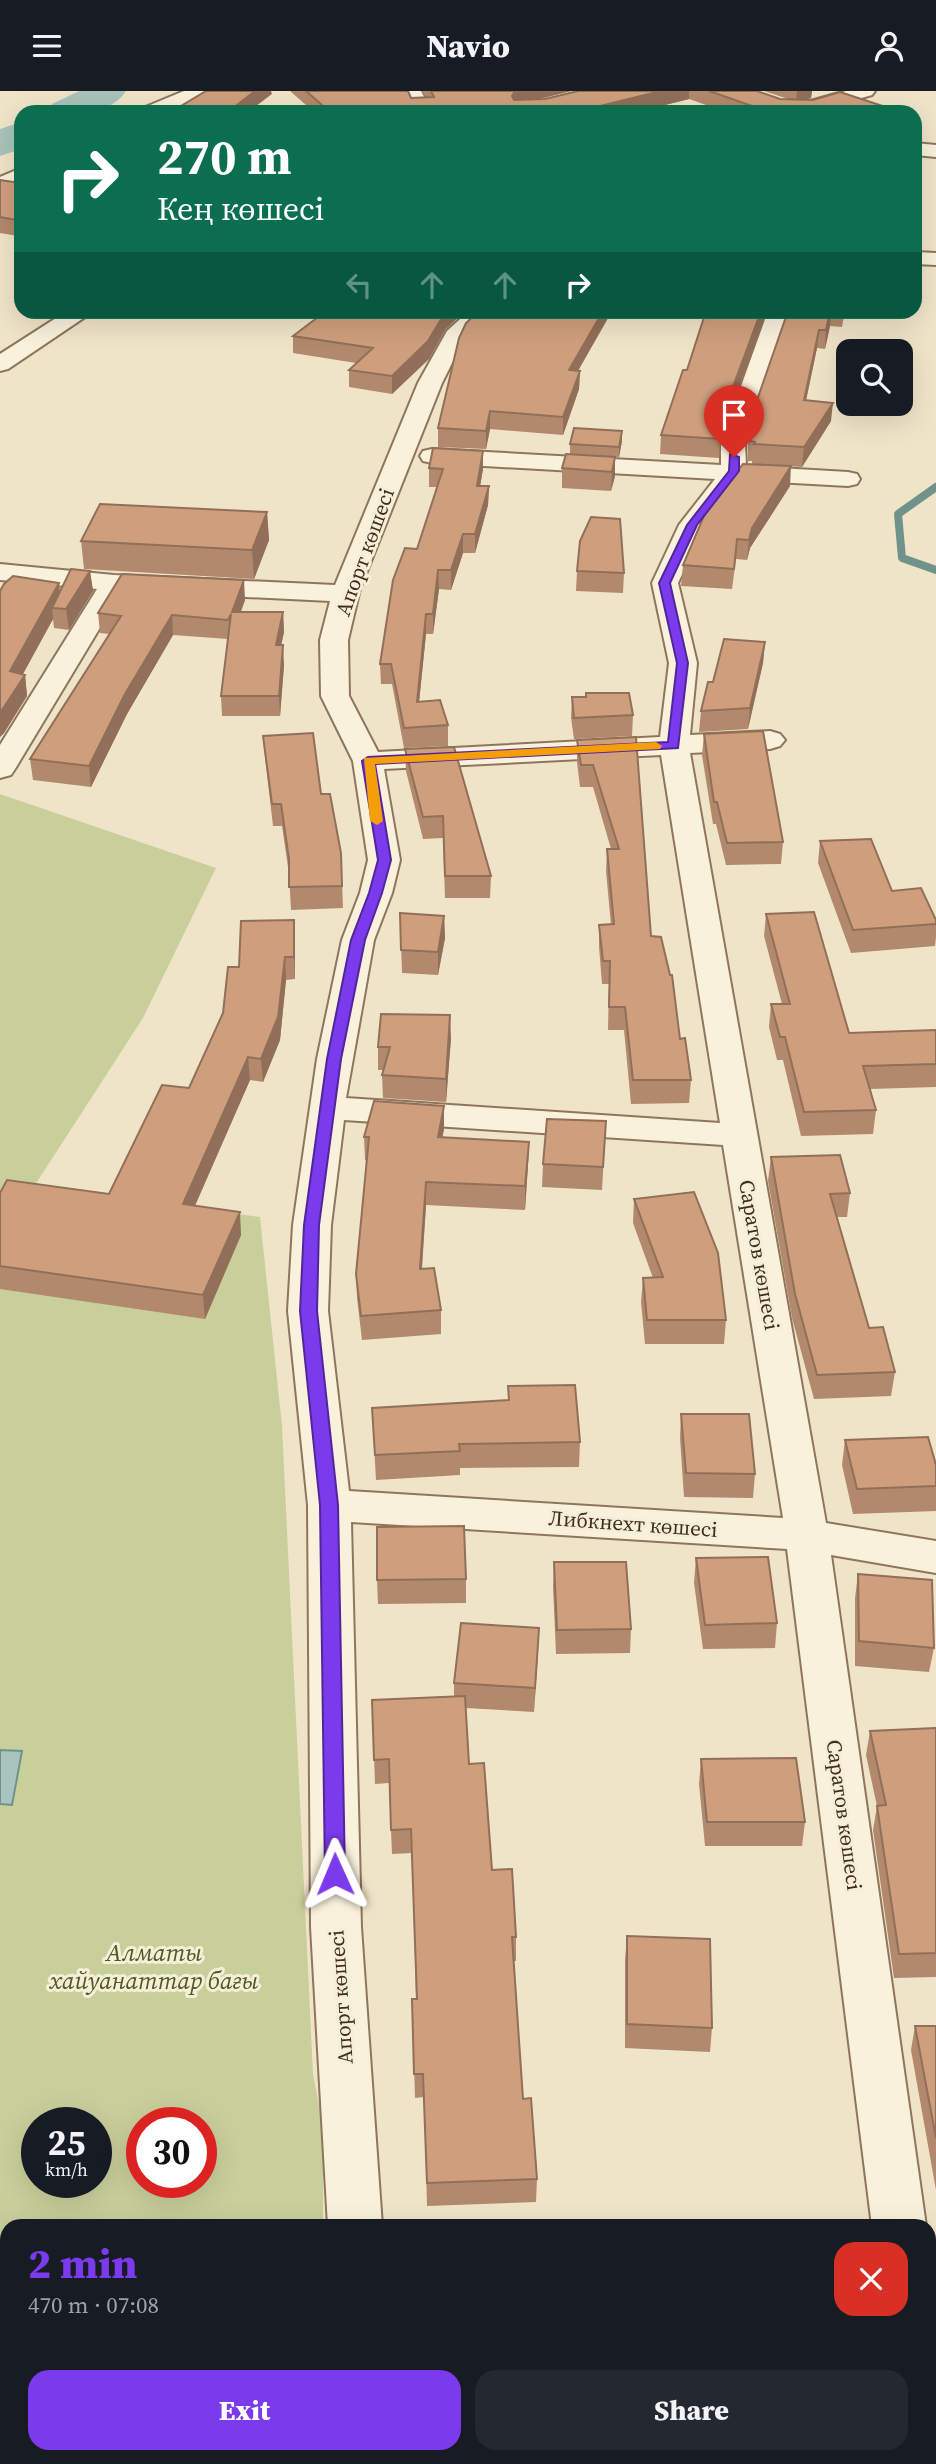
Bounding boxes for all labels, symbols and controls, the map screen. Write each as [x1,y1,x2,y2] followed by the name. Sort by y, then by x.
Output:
[426,24,510,68] text: Navio
[28,27,66,65] icon: menu
[870,27,908,65] icon: person
[157,123,292,190] text: 270 m
[42,133,133,224] icon: right
[157,187,324,231] text: Кең көшесі
[340,266,378,304] icon: left
[413,266,451,304] icon: ahead
[486,266,524,304] icon: ahead
[559,266,597,304] icon: right
[836,339,913,416] map controls
[836,339,913,416] button: search
[704,385,764,457] pin
[715,396,753,434] icon: arrive
[328,484,401,620] street label: Апорт көшесі
[732,1177,787,1332] street label: Саратов көшесі
[548,1503,718,1544] street label: Либкнехт көшесі
[820,1738,869,1892] street label: Саратов көшесі
[298,1837,372,1911] position arrow
[321,1929,360,2065] street label: Апорт көшесі
[49,1936,259,1997] park label: Алматы хайуанаттар бағы
[126,2107,217,2198] speed limit sign: 30
[48,2119,85,2167] text: 25
[45,2157,88,2182] text: km/h
[28,2234,138,2292] text: 2 min
[834,2242,908,2316] button: close
[28,2289,159,2321] text: 470 m · 07:08
[28,2370,461,2450] button: Exit
[475,2370,908,2450] button: Share

